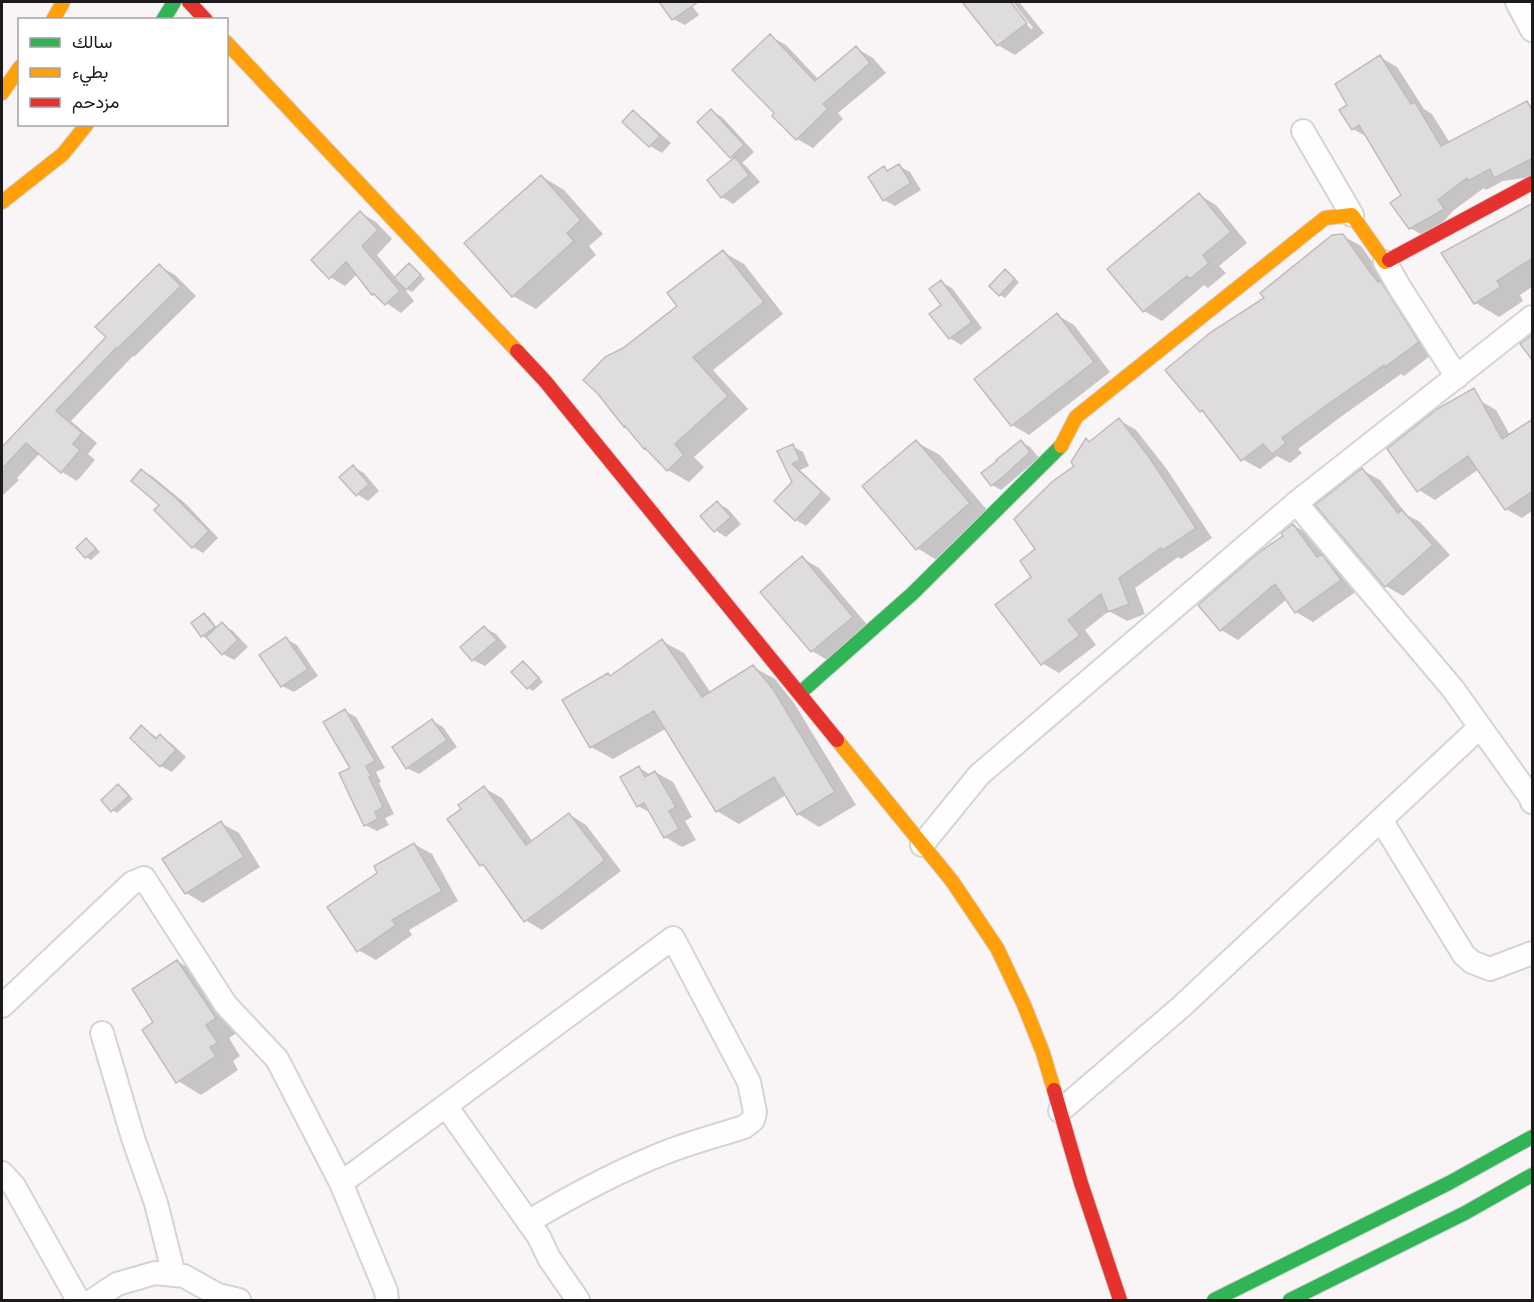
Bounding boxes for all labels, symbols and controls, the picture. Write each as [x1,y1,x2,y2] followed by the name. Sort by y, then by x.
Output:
[18,18,228,126] legend
[72,30,112,53] text: سالك
[72,60,108,87] text: بطيء
[72,90,119,114] text: مزدحم

